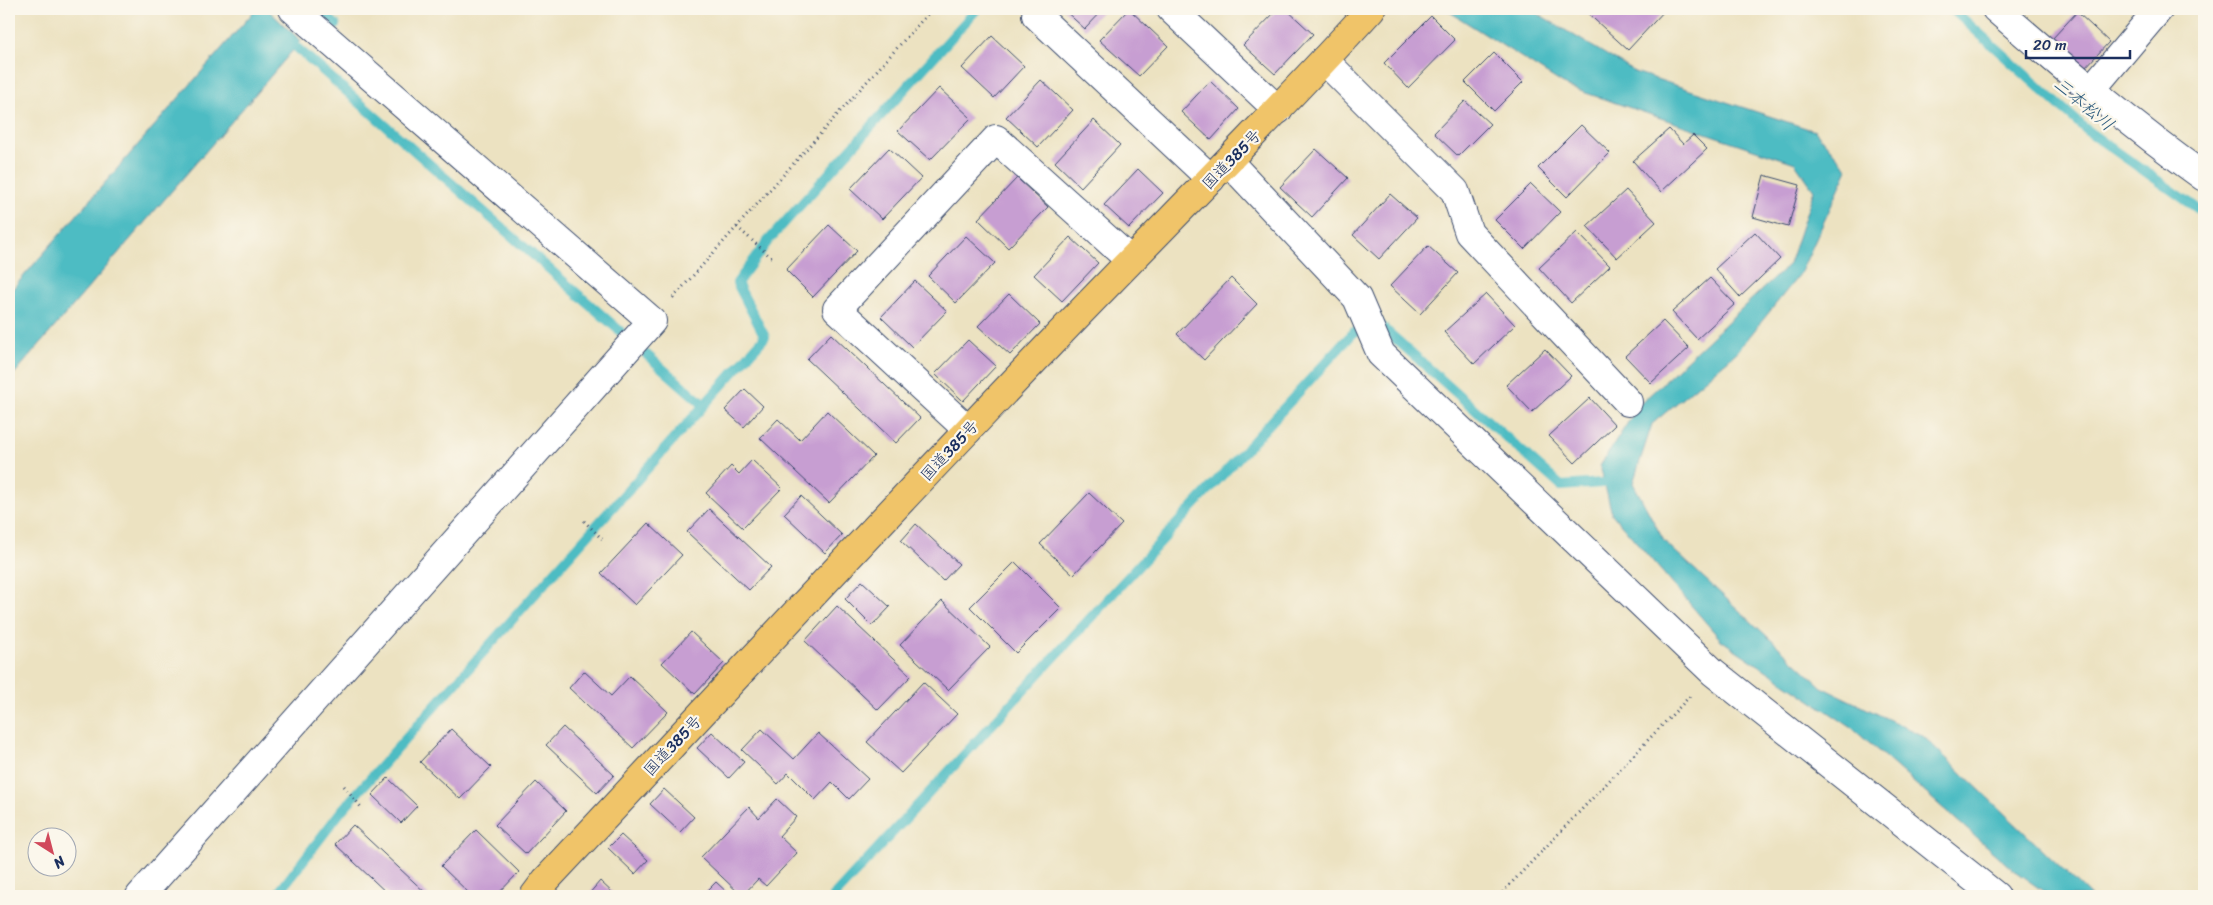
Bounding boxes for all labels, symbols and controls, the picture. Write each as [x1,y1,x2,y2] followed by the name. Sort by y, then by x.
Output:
[2026,28,2129,60] scale bar
[2033,32,2067,58] text: 20 m
[2046,69,2122,139] water label: 三本松川
[1194,122,1268,197] street label: 国道385号
[913,413,986,488] street label: 国道385号
[636,708,709,783] street label: 国道385号
[28,828,78,878] north arrow
[48,849,71,875] text: N

